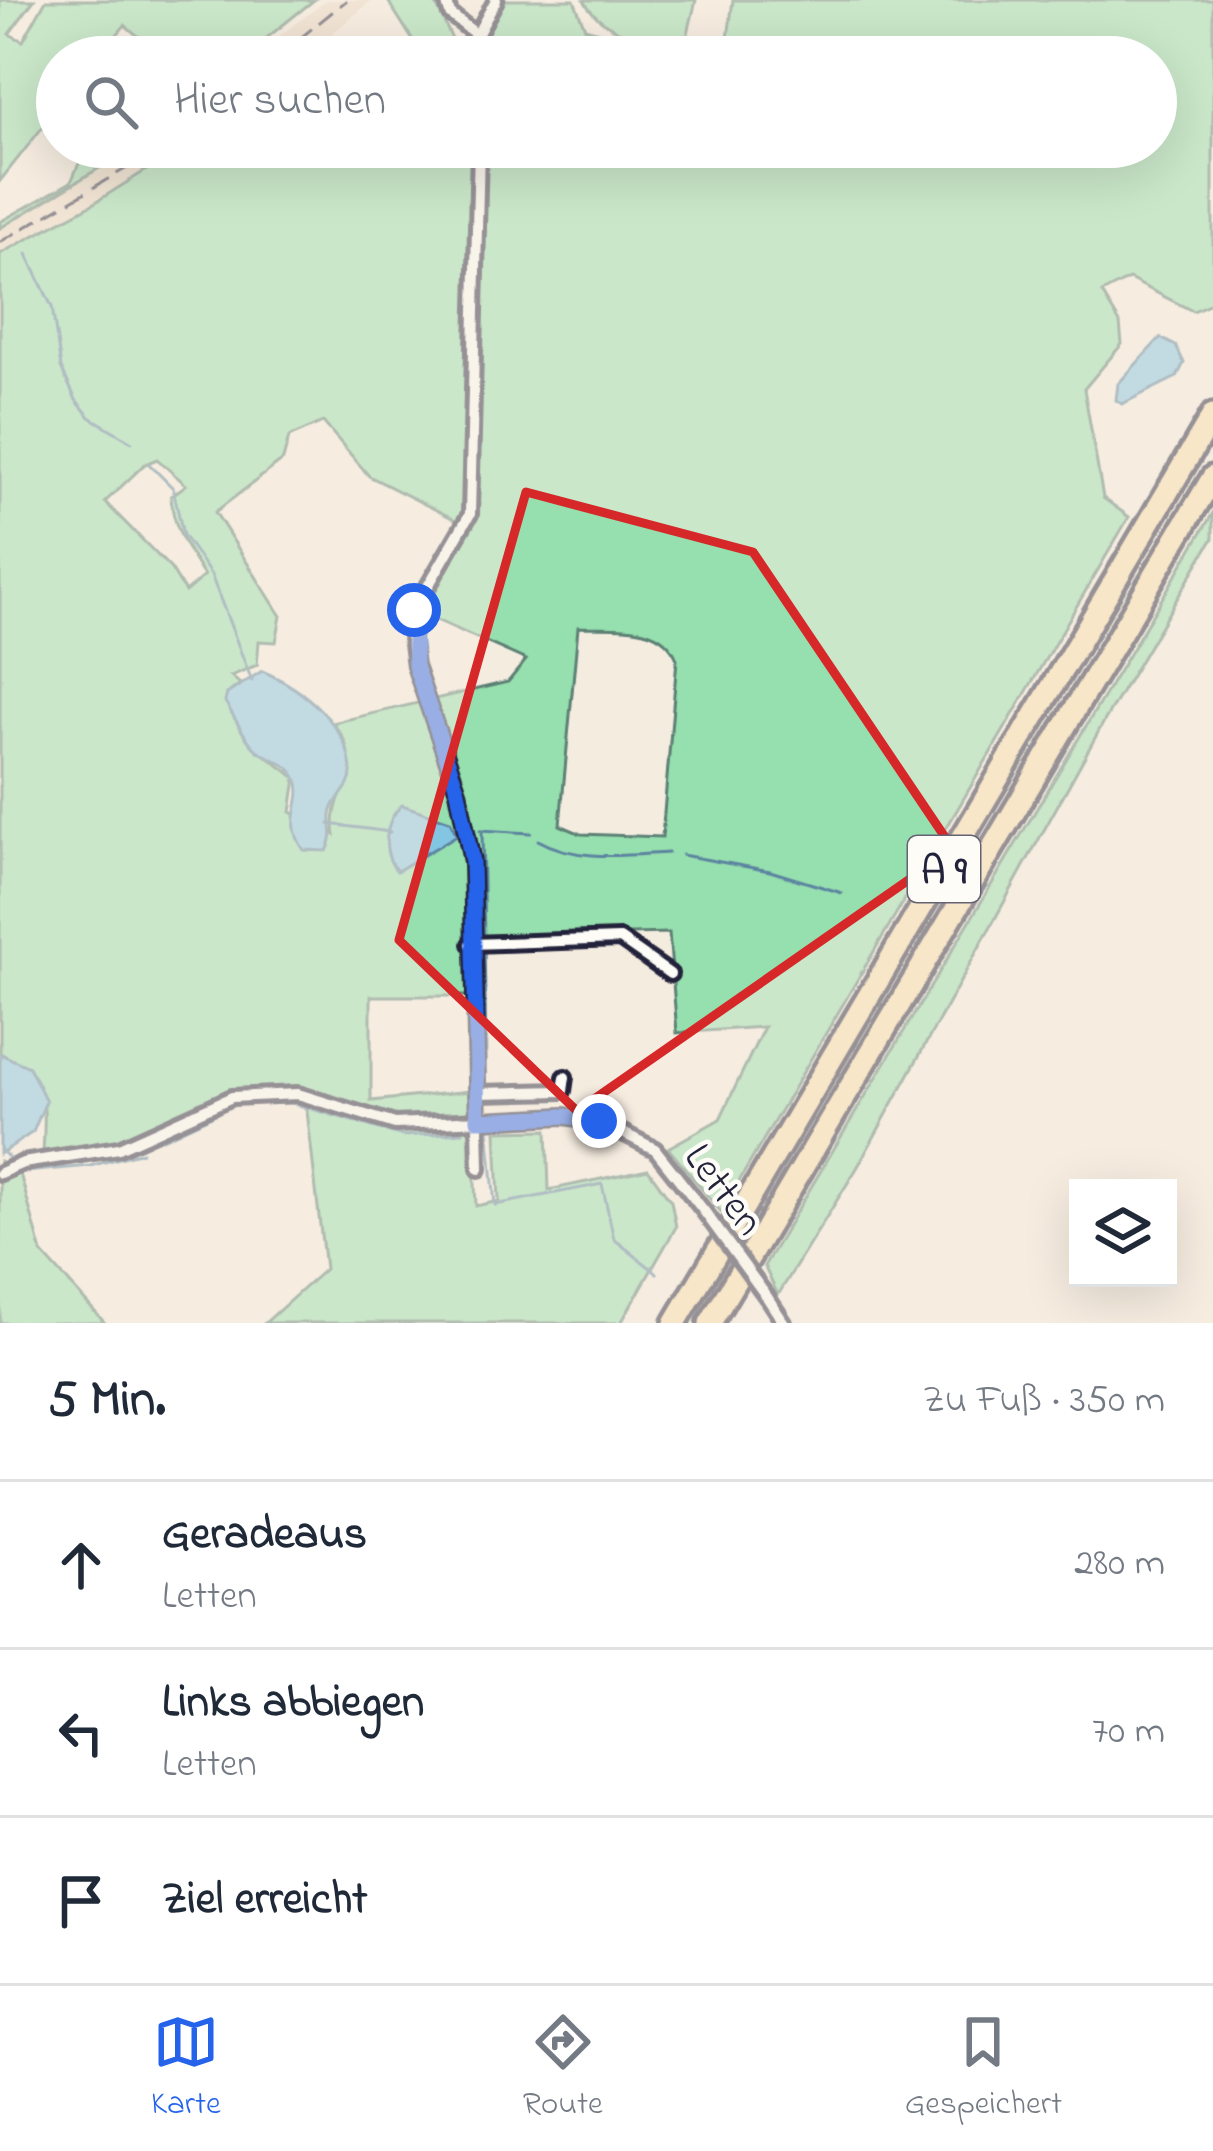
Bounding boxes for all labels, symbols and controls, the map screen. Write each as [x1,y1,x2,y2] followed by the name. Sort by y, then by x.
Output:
[36,36,1177,168] search box
[78,69,144,135] icon: search
[174,69,386,135] text: Hier suchen
[387,583,441,637] route start
[908,836,980,902] road number: A 9
[572,1094,626,1148] route end
[667,1132,777,1250] street label: Letten
[1069,1179,1177,1287] map controls
[1069,1179,1177,1287] button: layers
[48,1364,166,1439] text: 5 Min.
[923,1373,1165,1430] text: Zu Fuß · 350 m
[162,1503,367,1569] text: Geradeaus
[48,1532,114,1598] icon: ahead
[1074,1536,1165,1593] text: 280 m
[162,1569,257,1626] text: Letten
[162,1671,424,1737] text: Links abbiegen
[48,1700,114,1766] icon: left
[1092,1704,1165,1761] text: 70 m
[162,1737,257,1794] text: Letten
[48,1868,114,1934] icon: arrive
[162,1868,367,1934] text: Ziel erreicht
[151,2009,221,2129] tab: Karte
[523,2009,603,2129] tab: Route
[905,2009,1062,2129] tab: Gespeichert

